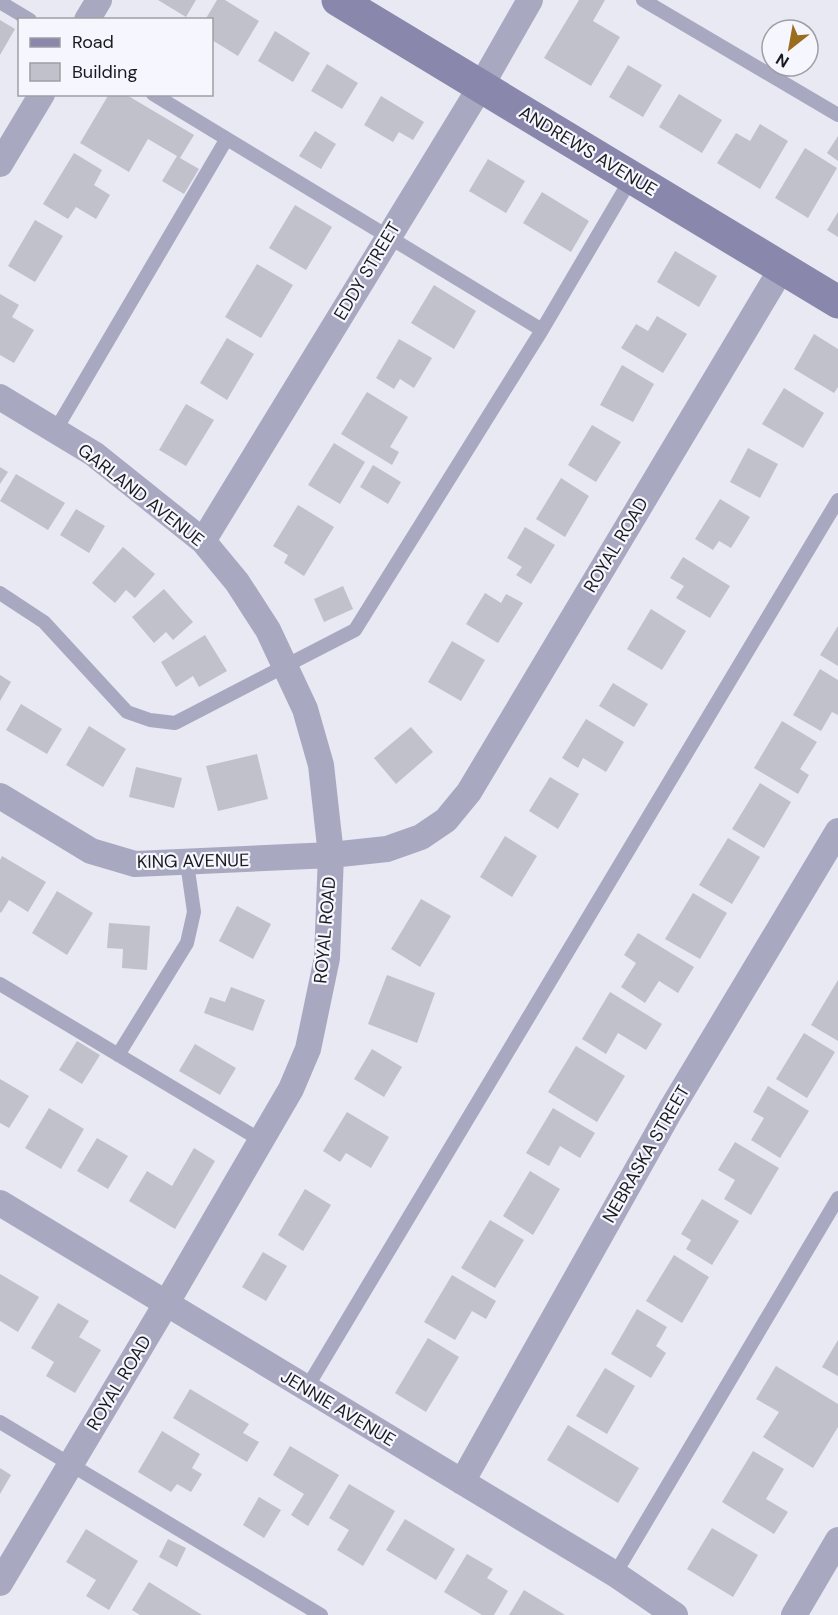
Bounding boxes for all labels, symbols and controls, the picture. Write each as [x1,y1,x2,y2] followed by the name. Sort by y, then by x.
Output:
[18,18,213,96] legend
[760,18,820,78] north arrow
[72,30,114,54] text: Road
[772,48,793,72] text: N
[72,60,137,84] text: Building
[515,100,661,202] street label: ANDREWS AVENUE
[328,217,406,325] street label: EDDY STREET
[73,438,209,552] street label: GARLAND AVENUE
[578,493,654,597] street label: ROYAL ROAD
[137,848,249,874] street label: KING AVENUE
[308,876,342,984] street label: ROYAL ROAD
[597,1081,695,1227] street label: NEBRASKA STREET
[81,1331,157,1435] street label: ROYAL ROAD
[276,1364,400,1452] street label: JENNIE AVENUE

